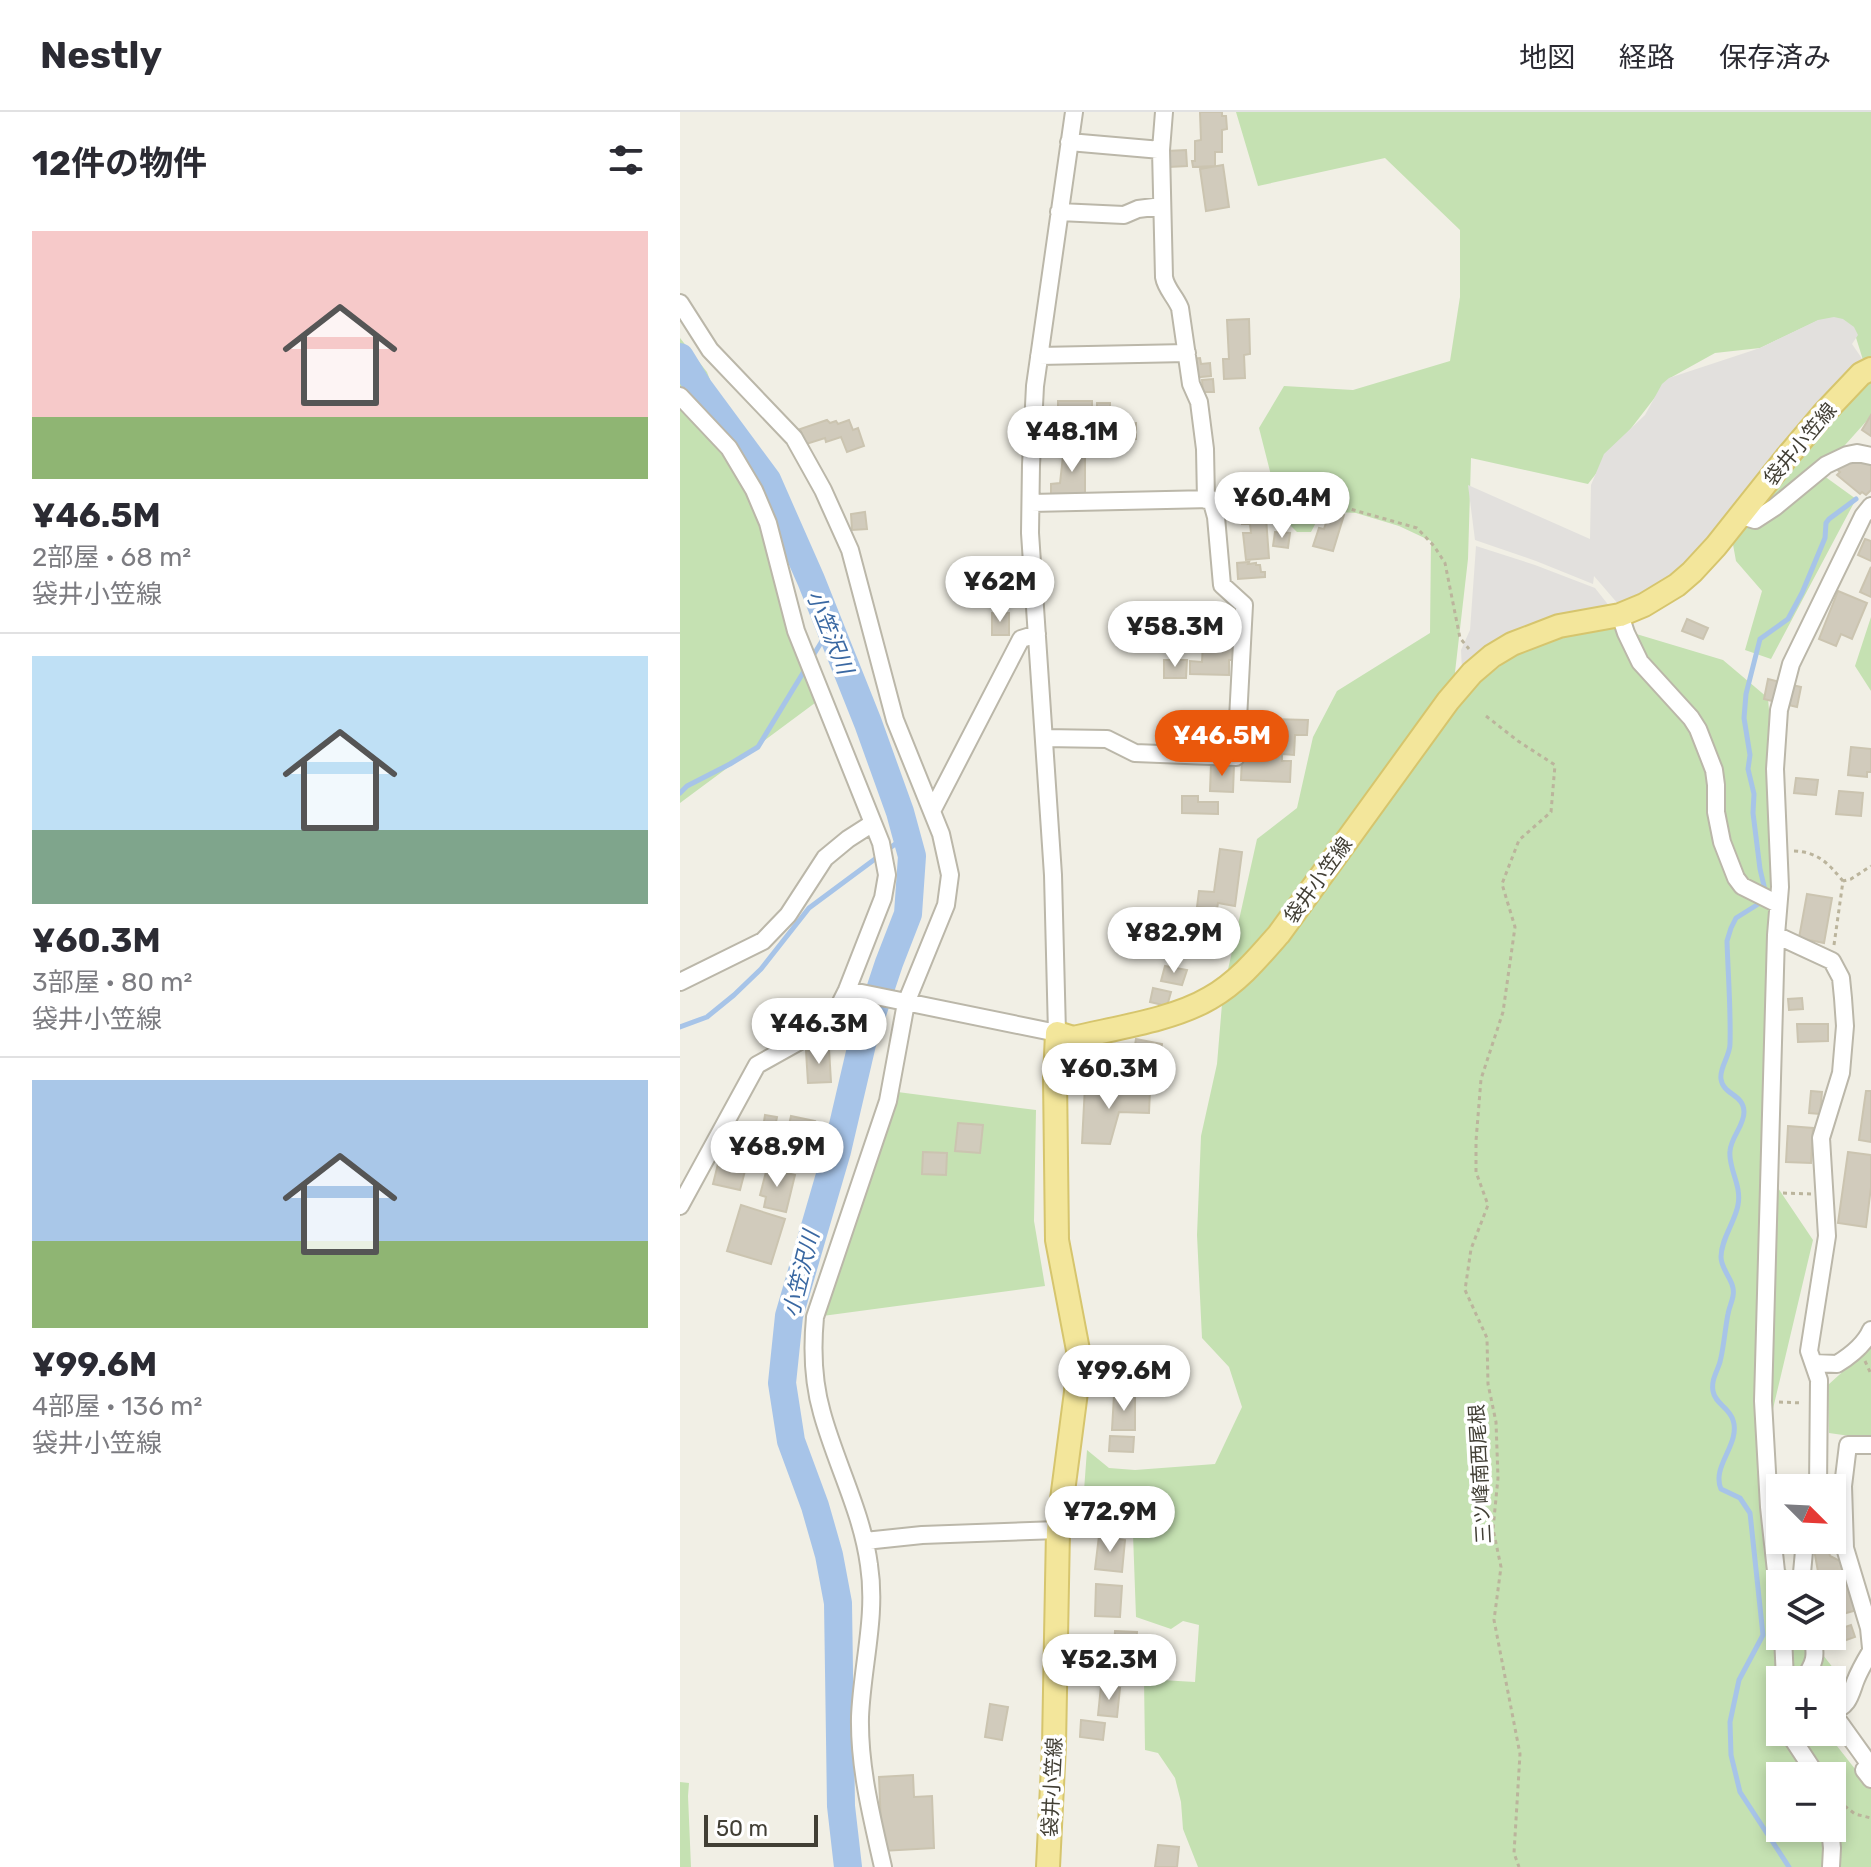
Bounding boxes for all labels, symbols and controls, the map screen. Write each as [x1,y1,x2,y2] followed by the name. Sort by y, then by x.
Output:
[40,32,162,78] text: Nestly
[1519,41,1575,74] text: 地図
[1619,41,1675,74] text: 経路
[1719,41,1831,74] text: 保存済み
[604,138,648,182] icon: filters
[32,143,207,184] text: 12件の物件
[268,283,412,427] icon: home
[1759,398,1841,490] street label: 袋井小笠線
[1007,406,1137,474] pin: ¥48.1M
[1025,416,1119,447] text: ¥48.1M
[1217,472,1347,540] pin: ¥60.4M
[1233,482,1331,513] text: ¥60.4M
[32,495,161,536] text: ¥46.5M
[32,542,191,573] text: 2部屋 · 68 m²
[953,556,1047,624] pin: ¥62M
[963,566,1037,597] text: ¥62M
[32,579,162,610] text: 袋井小笠線
[801,586,860,680] water label: 小笠沢川
[1110,601,1240,669] pin: ¥58.3M
[1126,611,1224,642] text: ¥58.3M
[268,708,412,852] icon: home
[1157,710,1287,778] pin: ¥46.5M
[1173,720,1271,751] text: ¥46.5M
[1279,832,1357,928] street label: 袋井小笠線
[1109,907,1239,975] pin: ¥82.9M
[1126,917,1222,948] text: ¥82.9M
[32,920,161,961] text: ¥60.3M
[32,967,192,998] text: 3部屋 · 80 m²
[754,998,884,1066] pin: ¥46.3M
[32,1004,162,1035] text: 袋井小笠線
[770,1008,868,1039] text: ¥46.3M
[1044,1043,1174,1111] pin: ¥60.3M
[1060,1053,1158,1084] text: ¥60.3M
[712,1121,842,1189] pin: ¥68.9M
[729,1131,825,1162] text: ¥68.9M
[268,1132,412,1276] icon: home
[777,1226,825,1320] water label: 小笠沢川
[32,1344,157,1385] text: ¥99.6M
[1059,1345,1189,1413] pin: ¥99.6M
[1076,1355,1172,1386] text: ¥99.6M
[32,1391,202,1422] text: 4部屋 · 136 m²
[1464,1403,1496,1545] street label: 三ツ峰南西尾根
[32,1428,162,1459] text: 袋井小笠線
[1766,1474,1846,1554] north arrow
[1766,1474,1846,1842] map controls
[1045,1486,1175,1554] pin: ¥72.9M
[1063,1496,1157,1527] text: ¥72.9M
[1766,1570,1846,1650] button: layers
[1044,1634,1174,1702] pin: ¥52.3M
[1060,1644,1158,1675] text: ¥52.3M
[1766,1666,1846,1746] button: +
[1037,1736,1067,1838] street label: 袋井小笠線
[1766,1762,1846,1842] button: −
[704,1811,818,1847] scale bar
[716,1815,768,1842] text: 50 m

